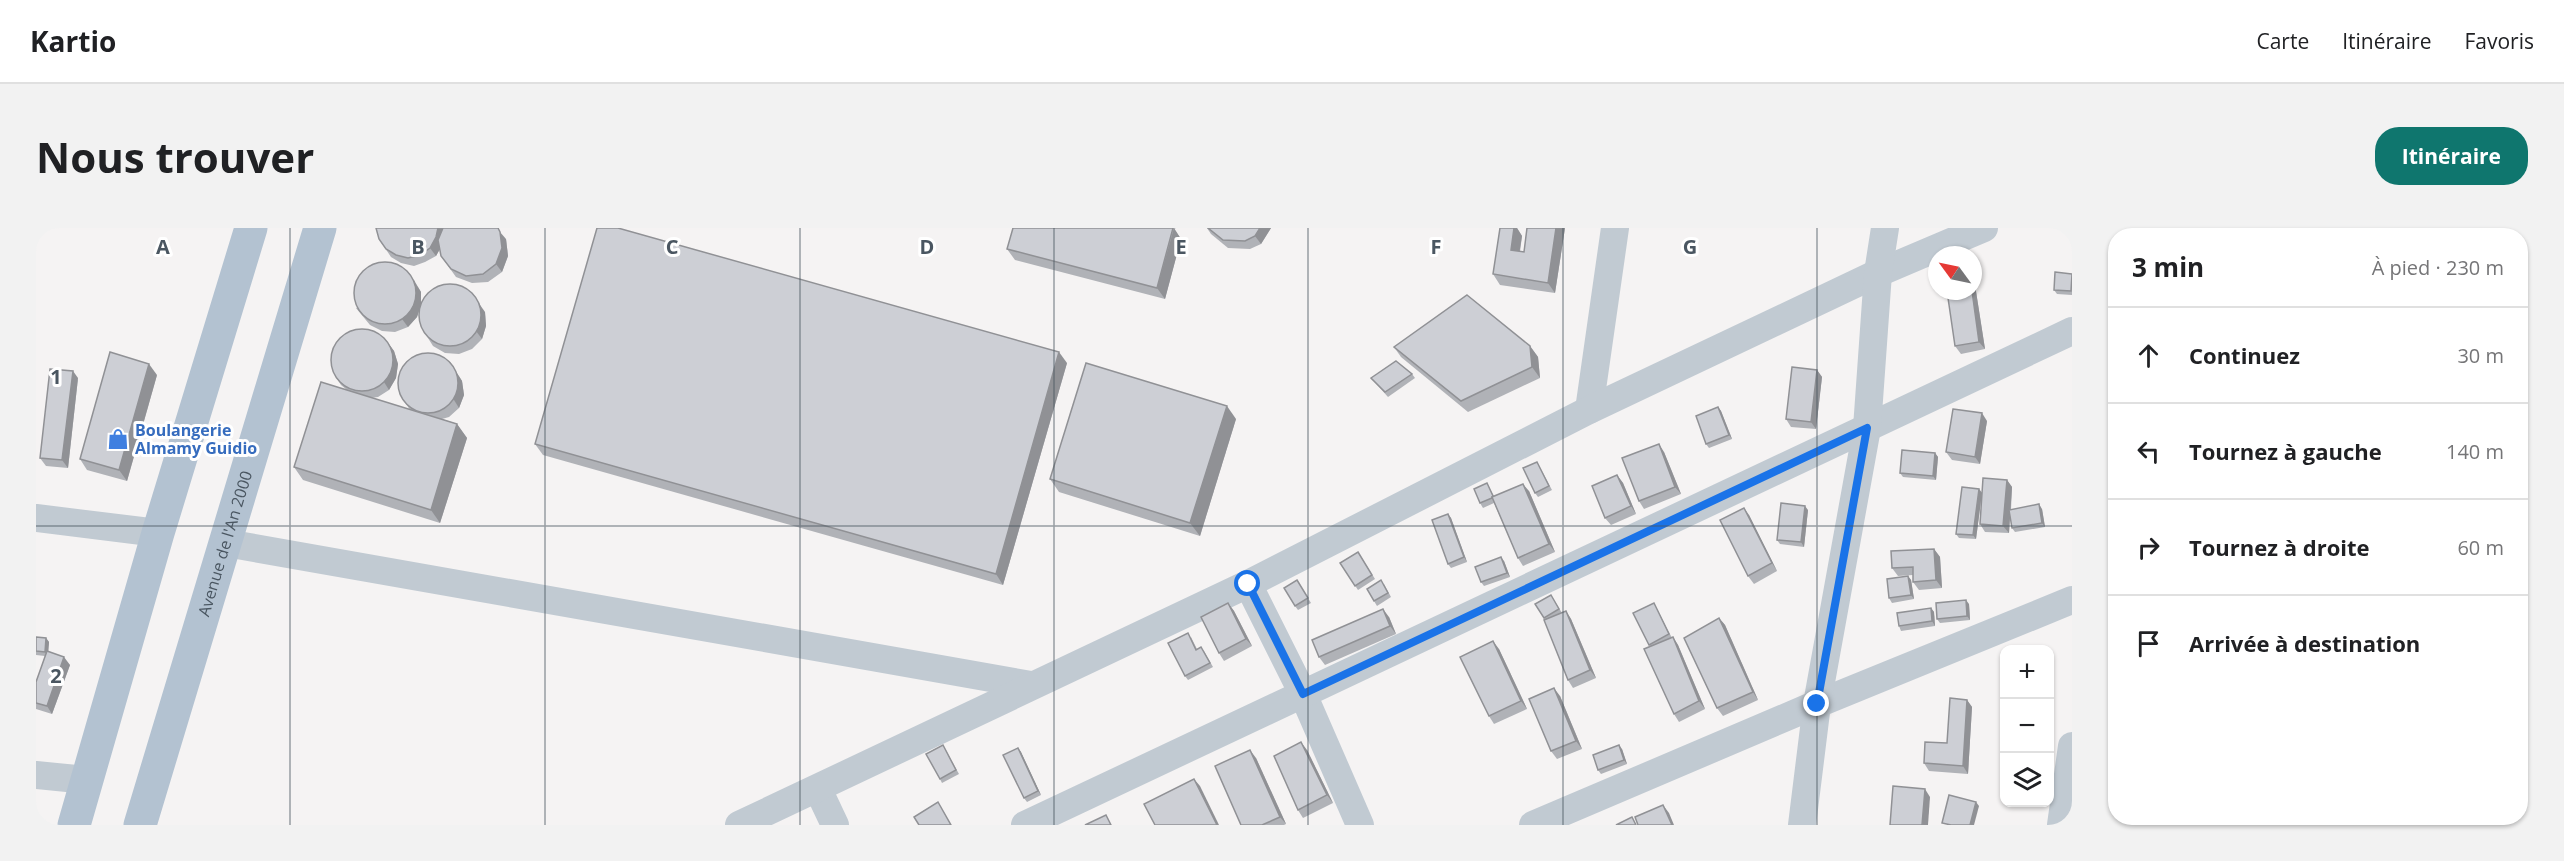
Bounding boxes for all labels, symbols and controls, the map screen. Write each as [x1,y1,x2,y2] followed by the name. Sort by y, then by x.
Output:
[30,22,116,60] text: Kartio
[2256,27,2309,55] text: Carte
[2342,27,2431,55] text: Itinéraire
[2464,27,2534,55] text: Favoris
[2375,127,2528,185] button: Itinéraire
[36,128,314,185] text: Nous trouver
[156,233,170,260] text: A
[411,233,425,260] text: B
[666,233,679,260] text: C
[920,233,934,260] text: D
[1175,233,1187,260] text: E
[1431,233,1441,260] text: F
[1683,233,1697,260] text: G
[1928,246,1982,300] north arrow
[2132,249,2204,285] text: 3 min
[2372,254,2504,281] text: À pied · 230 m
[2132,339,2165,372] icon: ahead
[2189,340,2300,370] text: Continuez
[2457,342,2504,369] text: 30 m
[50,363,62,390] text: 1
[135,419,257,459] place label: Boulangerie Almamy Guidio
[106,427,130,451] shop icon: Boulangerie Almamy Guidio
[2132,435,2165,468] icon: left
[2189,436,2382,466] text: Tournez à gauche
[2446,438,2504,465] text: 140 m
[193,468,257,619] street label: Avenue de l'An 2000
[2132,531,2165,564] icon: right
[2189,532,2370,562] text: Tournez à droite
[2457,534,2504,561] text: 60 m
[1234,570,1260,596] route start
[2132,627,2165,660] icon: arrive
[2189,628,2420,658] text: Arrivée à destination
[2000,645,2054,807] map controls
[2000,645,2054,699] button: +
[50,662,62,689] text: 2
[1803,690,1829,716] route end
[2000,699,2054,753] button: −
[2000,753,2054,807] button: layers

